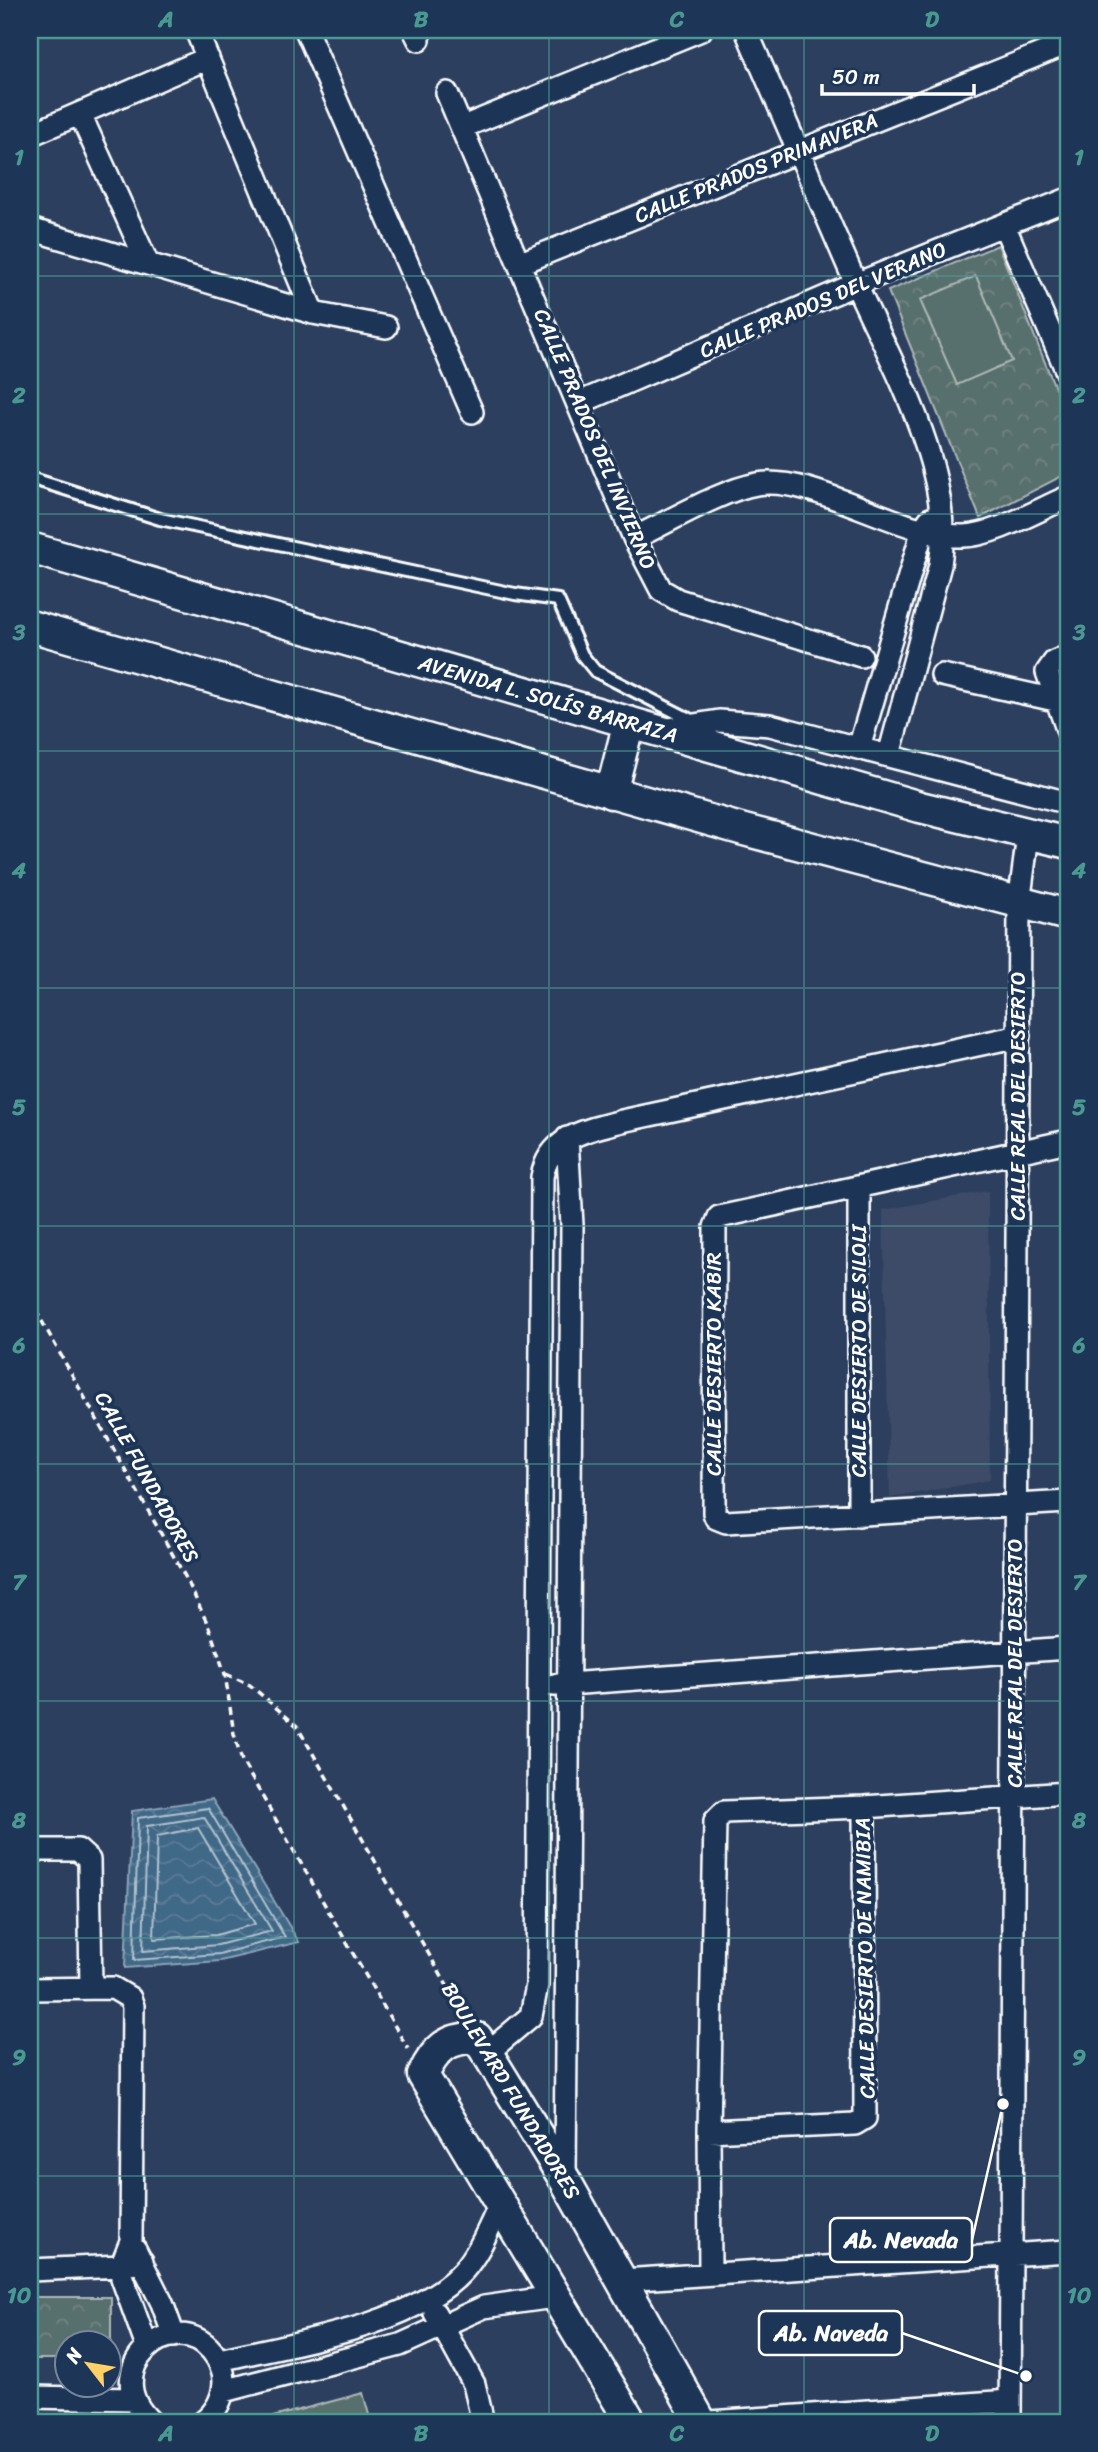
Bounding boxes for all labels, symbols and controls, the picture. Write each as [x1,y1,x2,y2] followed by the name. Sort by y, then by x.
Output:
[157,0,174,40] text: A
[414,0,429,40] text: B
[669,0,685,40] text: C
[925,0,940,40] text: D
[822,52,974,96] scale bar
[832,58,880,96] text: 50 m
[628,102,884,234] street label: CALLE PRADOS PRIMAVERA
[14,137,24,178] text: 1
[1074,137,1084,178] text: 1
[693,231,953,369] street label: CALLE PRADOS DEL VERANO
[523,302,667,576] street label: CALLE PRADOS DEL INVIERNO
[11,375,26,416] text: 2
[1071,375,1086,416] text: 2
[12,612,26,653] text: 3
[1072,612,1086,653] text: 3
[413,644,682,754] street label: AVENIDA L. SOLÍS BARRAZA
[11,850,27,891] text: 4
[1071,850,1087,891] text: 4
[999,971,1037,1221] street label: CALLE REAL DEL DESIERTO
[12,1087,26,1128] text: 5
[1072,1087,1086,1128] text: 5
[840,1223,878,1477] street label: CALLE DESIERTO DE SILOLI
[695,1252,733,1476] street label: CALLE DESIERTO KABIR
[11,1325,26,1366] text: 6
[1071,1325,1086,1366] text: 6
[84,1384,210,1570] street label: CALLE FUNDADORES
[996,1538,1034,1788] street label: CALLE REAL DEL DESIERTO
[12,1562,27,1603] text: 7
[1072,1562,1087,1603] text: 7
[11,1800,26,1841] text: 8
[1071,1800,1086,1841] text: 8
[844,1817,886,2099] street label: CALLE DESIERTO DE NAMIBIA
[431,1975,591,2207] street label: BOULEVARD FUNDADORES
[12,2037,26,2078] text: 9
[1072,2037,1086,2078] text: 9
[830,2218,972,2262] callout: Ab. Nevada
[843,2220,959,2261] text: Ab. Nevada
[7,2275,32,2316] text: 10
[1067,2275,1092,2316] text: 10
[759,2311,902,2355] callout: Ab. Naveda
[773,2313,889,2354] text: Ab. Naveda
[52,2330,122,2400] north arrow
[56,2341,92,2371] text: N
[157,2413,174,2452] text: A
[414,2413,429,2452] text: B
[669,2413,685,2452] text: C
[925,2413,940,2452] text: D

